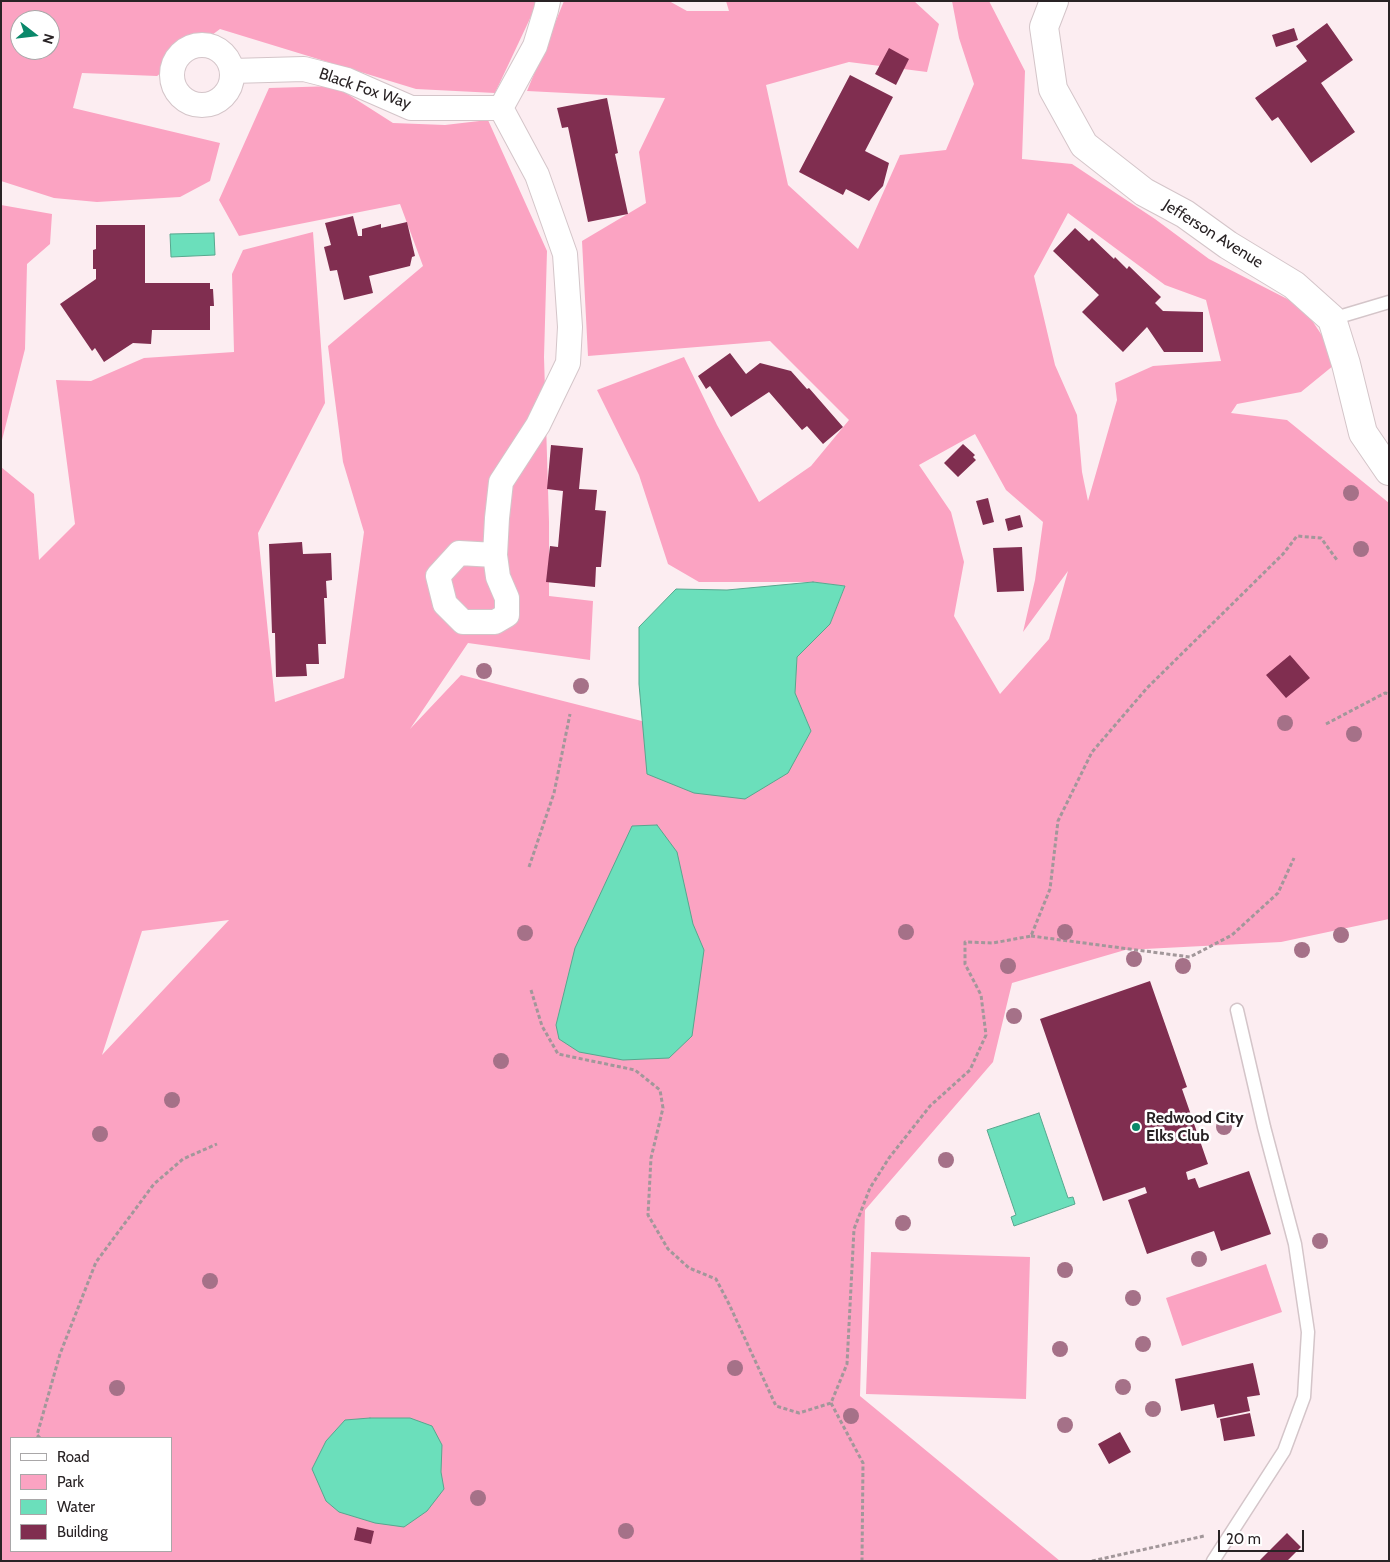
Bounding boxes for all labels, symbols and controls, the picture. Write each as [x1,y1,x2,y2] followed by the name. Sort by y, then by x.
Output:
[10,10,60,60] north arrow
[38,32,58,46] text: N
[316,64,414,114] street label: Black Fox Way
[1159,196,1267,272] street label: Jefferson Avenue
[1146,1108,1244,1146] place label: Redwood City Elks Club
[1130,1121,1142,1133] marker: Redwood City Elks Club
[10,1437,172,1552] legend
[57,1448,90,1466] text: Road
[57,1473,84,1491] text: Park
[57,1498,95,1516] text: Water
[1220,1520,1306,1552] scale bar
[57,1523,108,1541] text: Building
[1226,1530,1261,1548] text: 20 m

